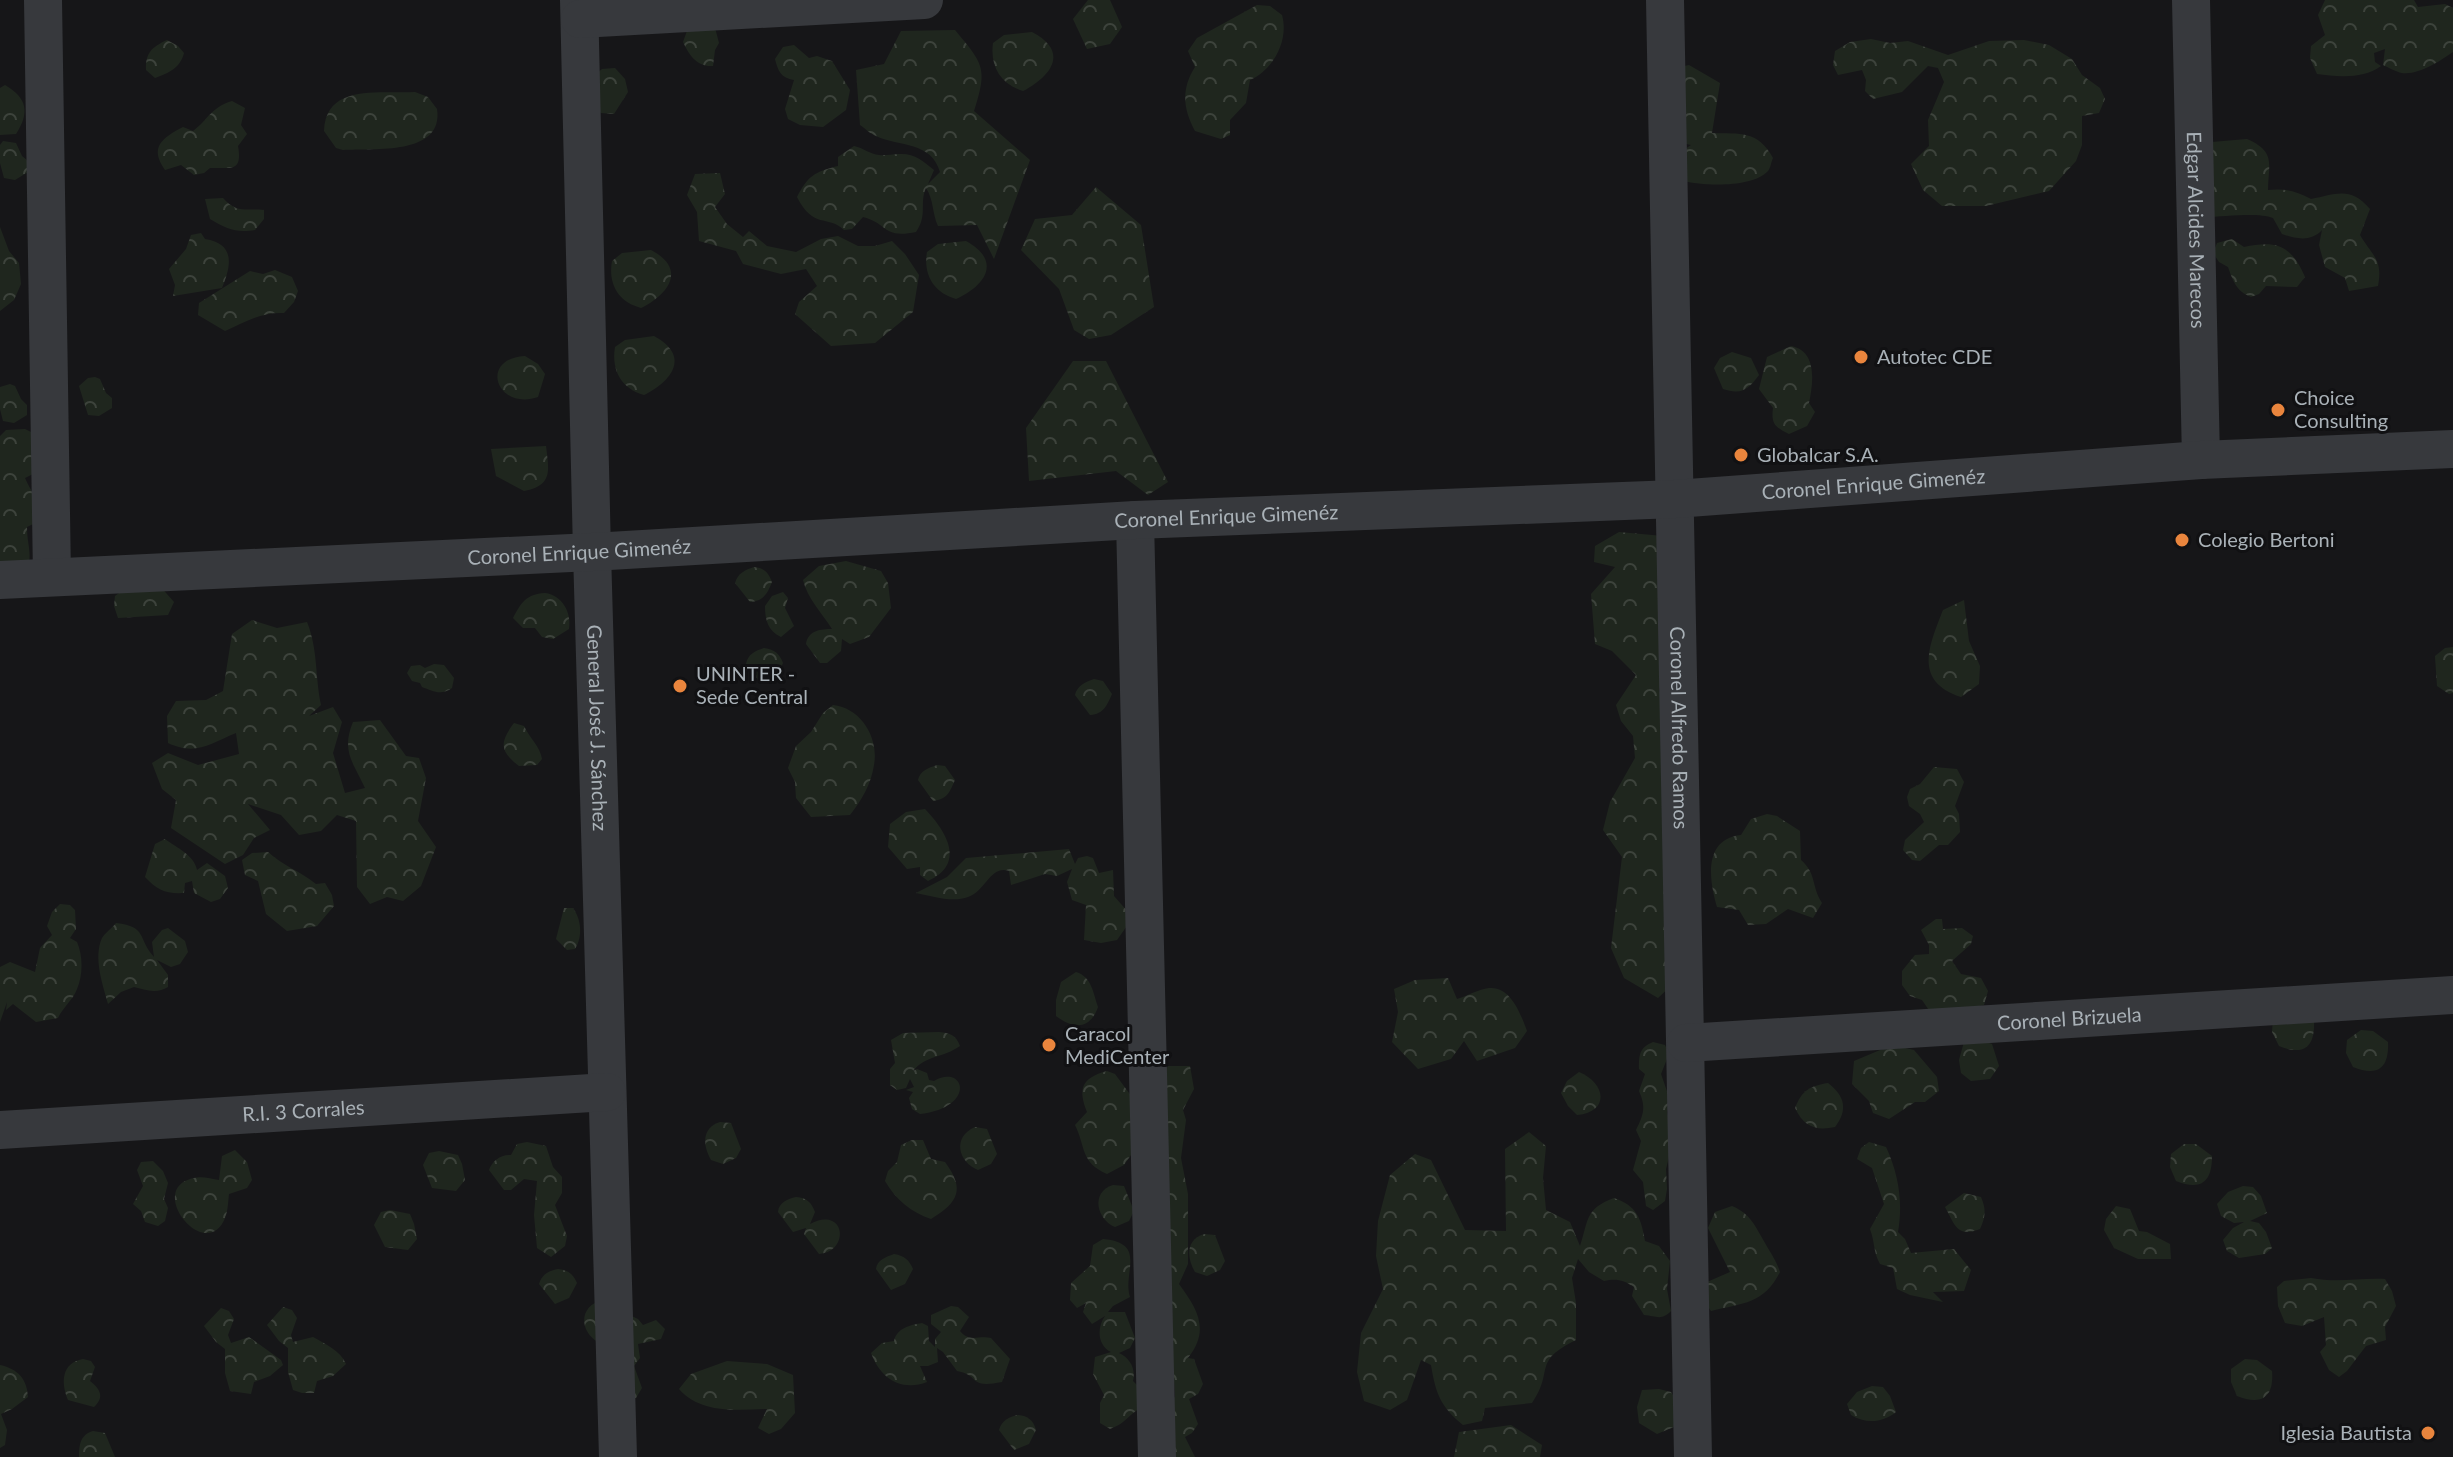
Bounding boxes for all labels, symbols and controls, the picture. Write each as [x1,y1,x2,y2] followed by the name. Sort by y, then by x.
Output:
[2183,131,2211,329] street label: Edgar Alcides Marecos
[1877,344,1992,368] place label: Autotec CDE
[1852,348,1870,366] marker: Autotec CDE
[2294,385,2388,432] place label: Choice Consulting
[2269,401,2287,419] marker: Choice Consulting
[1757,442,1879,466] place label: Globalcar S.A.
[1732,446,1750,464] marker: Globalcar S.A.
[1761,463,1986,504] street label: Coronel Enrique Gimenéz
[1114,499,1339,532] street label: Coronel Enrique Gimenéz
[2198,527,2334,551] place label: Colegio Bertoni
[2173,531,2191,549] marker: Colegio Bertoni
[467,533,692,569] street label: Coronel Enrique Gimenéz
[583,624,613,831] street label: General José J. Sánchez
[1666,626,1694,829] street label: Coronel Alfredo Ramos
[696,661,808,708] place label: UNINTER - Sede Central
[671,677,689,695] marker: UNINTER - Sede Central
[1996,1002,2142,1035] street label: Coronel Brizuela
[1065,1021,1170,1068] place label: Caracol MediCenter
[1040,1036,1058,1054] marker: Caracol MediCenter
[242,1094,365,1126] street label: R.I. 3 Corrales
[2281,1420,2412,1444] place label: Iglesia Bautista
[2419,1424,2437,1442] marker: Iglesia Bautista

